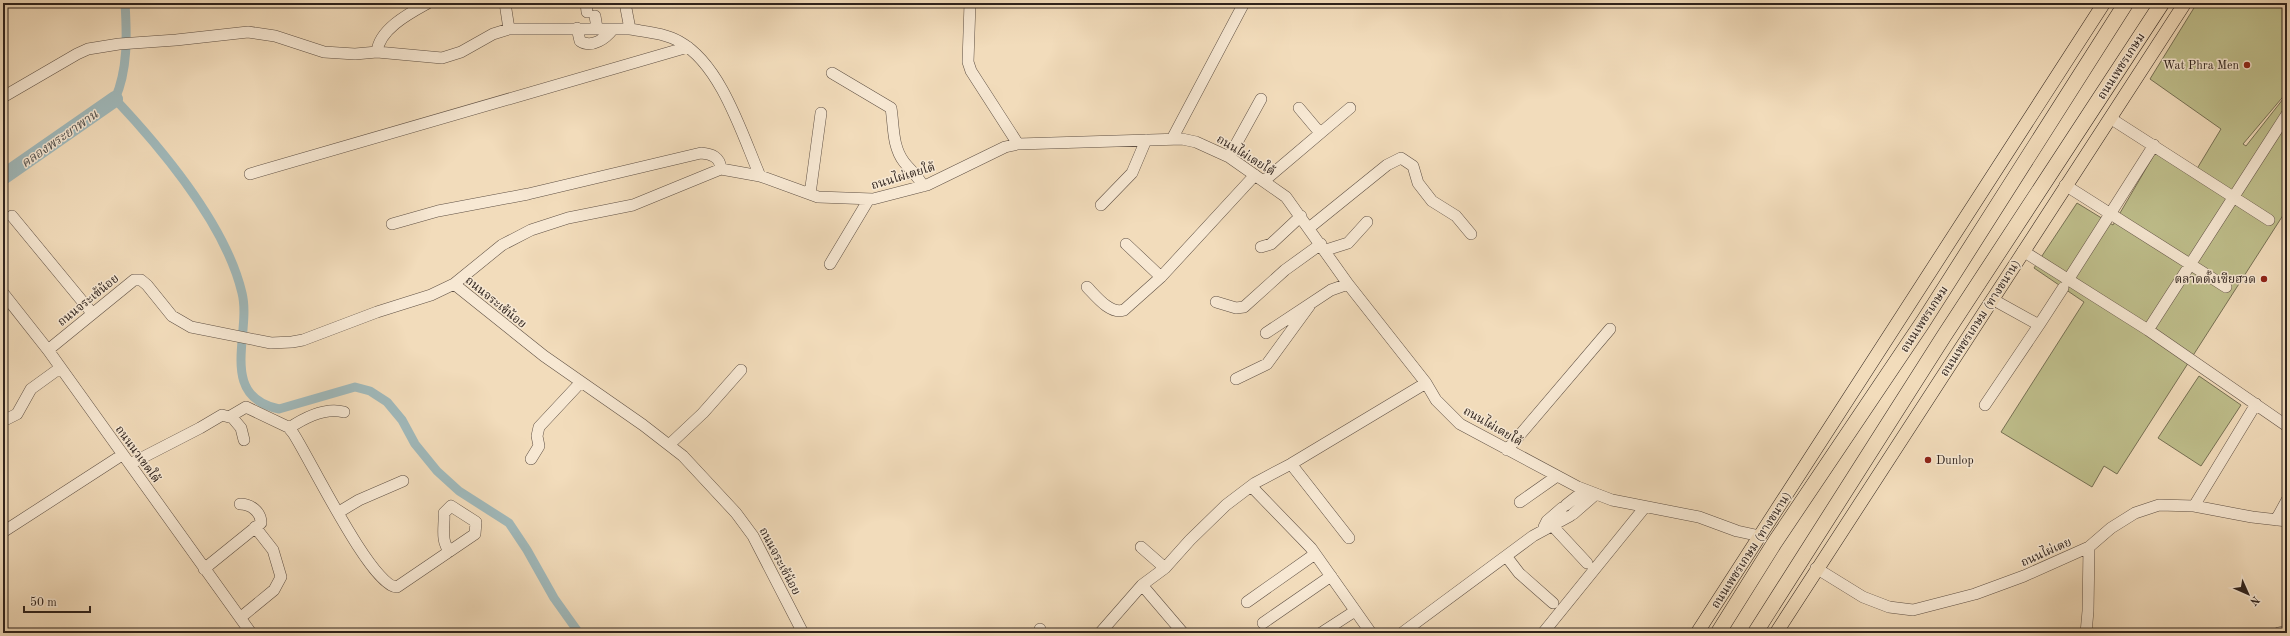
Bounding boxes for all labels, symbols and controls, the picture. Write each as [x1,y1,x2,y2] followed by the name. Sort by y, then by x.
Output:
[2096,31,2148,102] street label: ถนนเพชรเกษม
[2163,60,2240,72] place label: Wat Phra Men
[2242,60,2252,70] marker: Wat Phra Men
[19,108,101,171] water label: คลองพระยาพาน
[1214,130,1279,178] street label: ถนนไผ่เตยใต้
[869,158,937,192] street label: ถนนไผ่เตยใต้
[1938,258,2023,379] street label: ถนนเพชรเกษม (ทางขนาน)
[2174,270,2256,286] place label: ตลาดตั้งเซียฮวด
[55,271,121,329] street label: ถนนจระเข้น้อย
[463,273,529,331] street label: ถนนจระเข้น้อย
[2259,274,2269,284] marker: ตลาดตั้งเซียฮวด
[1899,284,1951,355] street label: ถนนเพชรเกษม
[1461,402,1526,449] street label: ถนนไผ่เตยใต้
[113,421,165,485] street label: ถนนนวเขตใต้
[1923,455,1933,465] marker: Dunlop
[1936,455,1974,467] place label: Dunlop
[1709,490,1794,611] street label: ถนนเพชรเกษม (ทางขนาน)
[756,525,804,597] street label: ถนนจระเข้น้อย
[2018,533,2074,569] street label: ถนนไผ่เตย
[2228,574,2268,614] north arrow
[24,588,90,614] scale bar
[2247,593,2261,607] text: N
[30,596,57,609] text: 50 m

